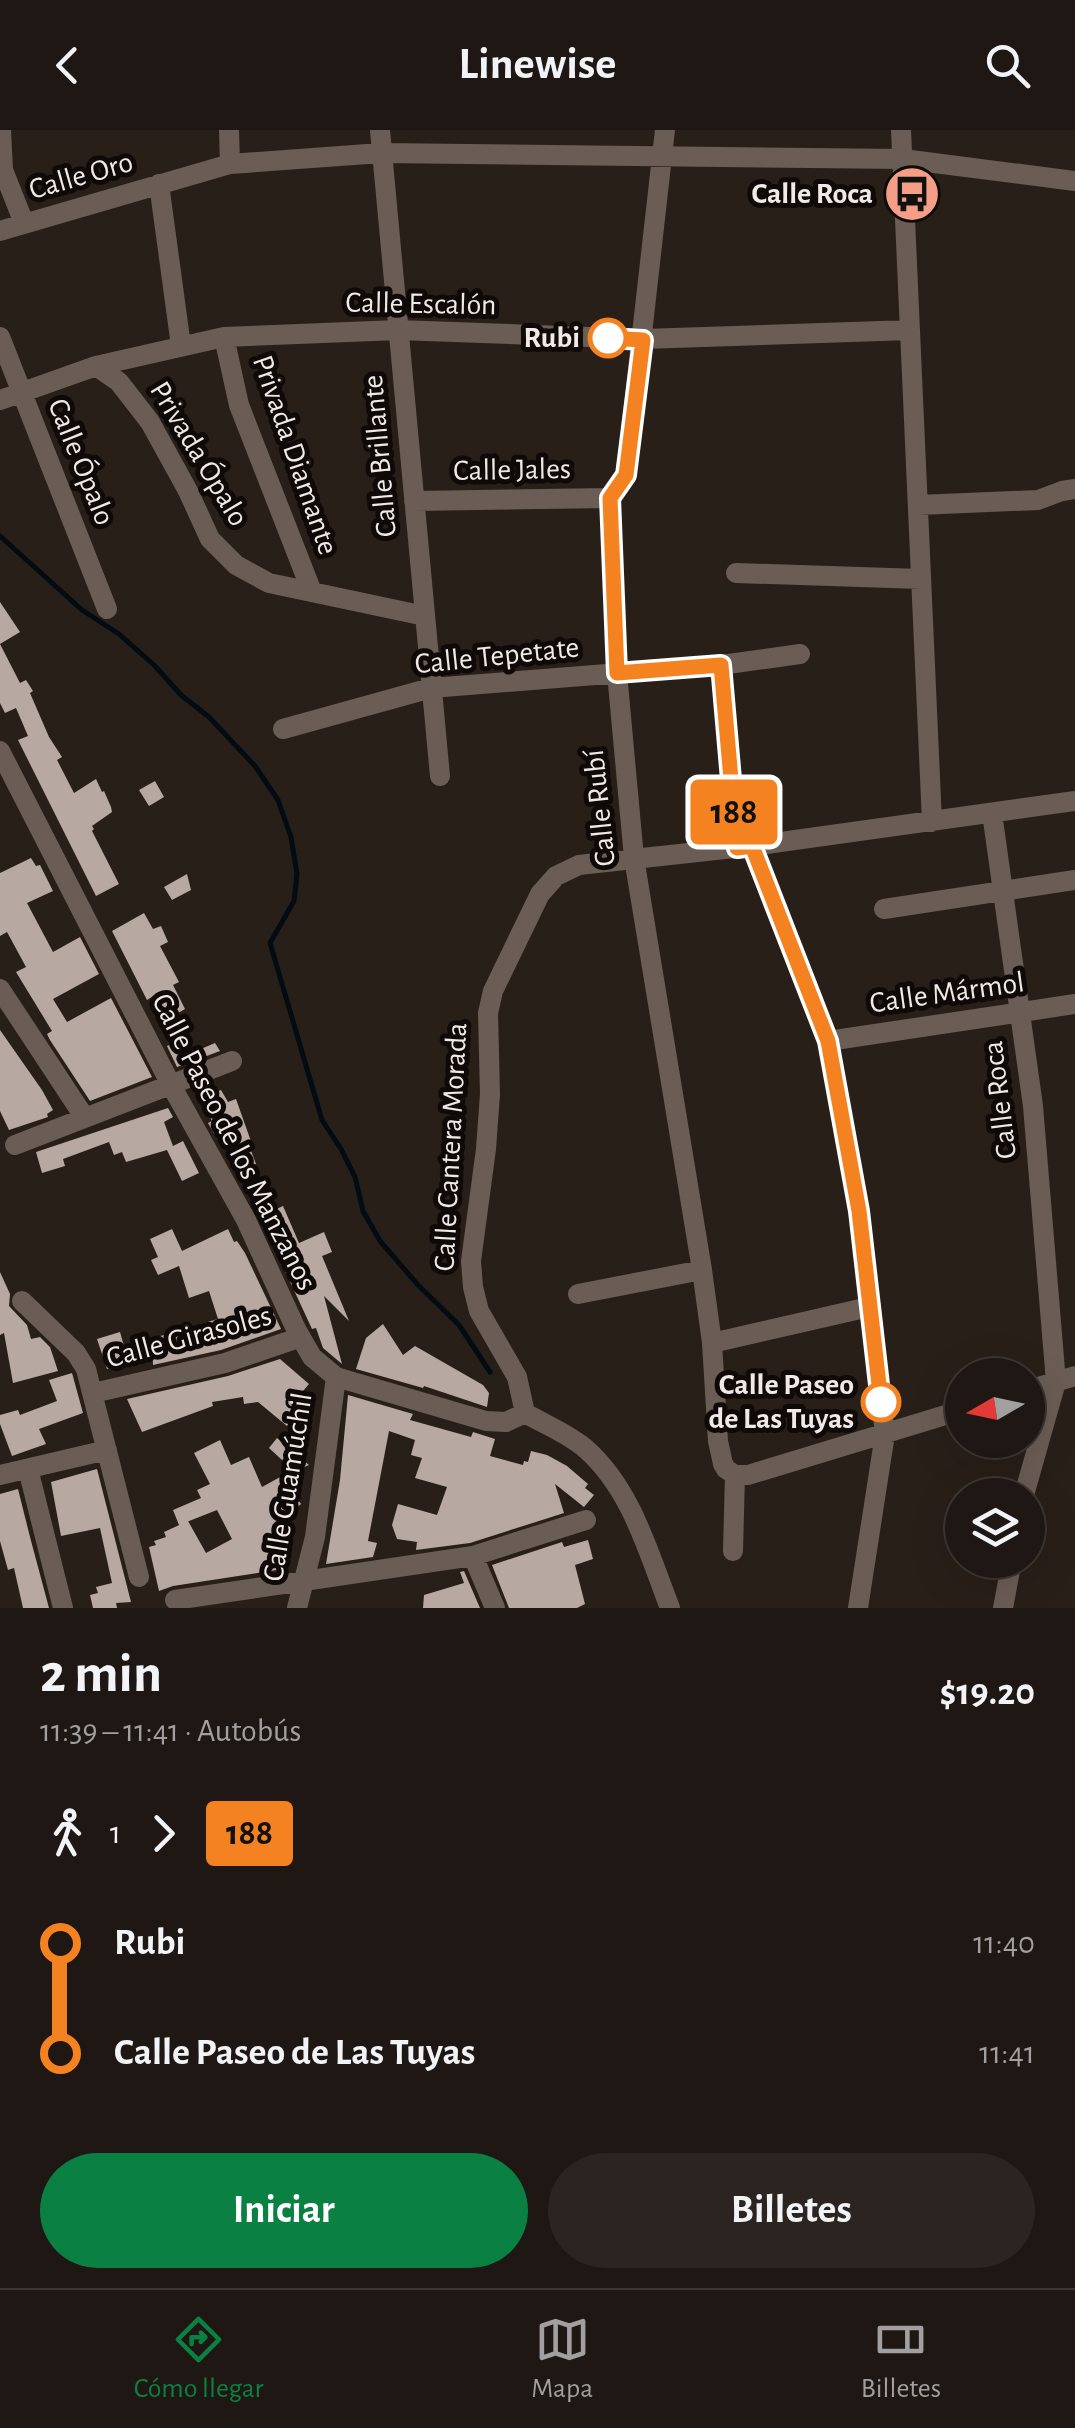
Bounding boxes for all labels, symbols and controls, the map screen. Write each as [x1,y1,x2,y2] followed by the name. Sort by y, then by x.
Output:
[40,38,95,93] icon: back
[980,38,1035,93] icon: search
[459,42,616,87] text: Linewise
[26,147,136,205] street label: Calle Oro
[882,164,942,224] bus stop icon: Calle Roca
[751,179,873,209] place label: Calle Roca
[345,288,497,320] street label: Calle Escalón
[589,319,627,357] marker: Rubi
[524,323,580,353] place label: Rubi
[247,351,343,559] street label: Privada Diamante
[358,374,402,538] street label: Calle Brillante
[144,375,255,532] street label: Privada Ópalo
[42,394,122,529] street label: Calle Ópalo
[453,454,571,486] street label: Calle Jales
[413,632,581,680] street label: Calle Tepetate
[579,747,621,868] street label: Calle Rubí
[676,780,792,844] line badge: 188
[710,795,758,830] text: 188
[868,967,1026,1019] street label: Calle Mármol
[146,989,322,1295] street label: Calle Paseo de los Manzanos
[430,1022,472,1272] street label: Calle Cantera Morada
[978,1039,1022,1161] street label: Calle Roca
[103,1301,275,1373] street label: Calle Girasoles
[945,1358,1045,1458] north arrow
[945,1358,1045,1578] map controls
[709,1370,854,1434] place label: Calle Paseo de Las Tuyas
[862,1383,900,1421] marker: Calle Paseo de Las Tuyas
[258,1391,318,1583] street label: Calle Guamúchil
[945,1478,1045,1578] button: layers
[40,1647,162,1702] text: 2 min
[939,1674,1035,1712] text: $19.20
[40,1715,301,1747] text: 11:39 – 11:41 · Autobús
[40,1806,95,1861] icon: walk
[136,1806,191,1861] icon: forward
[226,1816,273,1851] text: 188
[110,1817,121,1849] text: 1
[114,1924,185,1962] text: Rubi
[973,1927,1035,1959] text: 11:40
[114,2034,475,2072] text: Calle Paseo de Las Tuyas
[979,2037,1035,2069] text: 11:41
[40,2153,528,2268] button: Iniciar
[548,2153,1035,2268] button: Billetes
[134,2312,264,2406] tab: Cómo llegar
[531,2312,593,2406] tab: Mapa
[861,2312,941,2406] tab: Billetes

